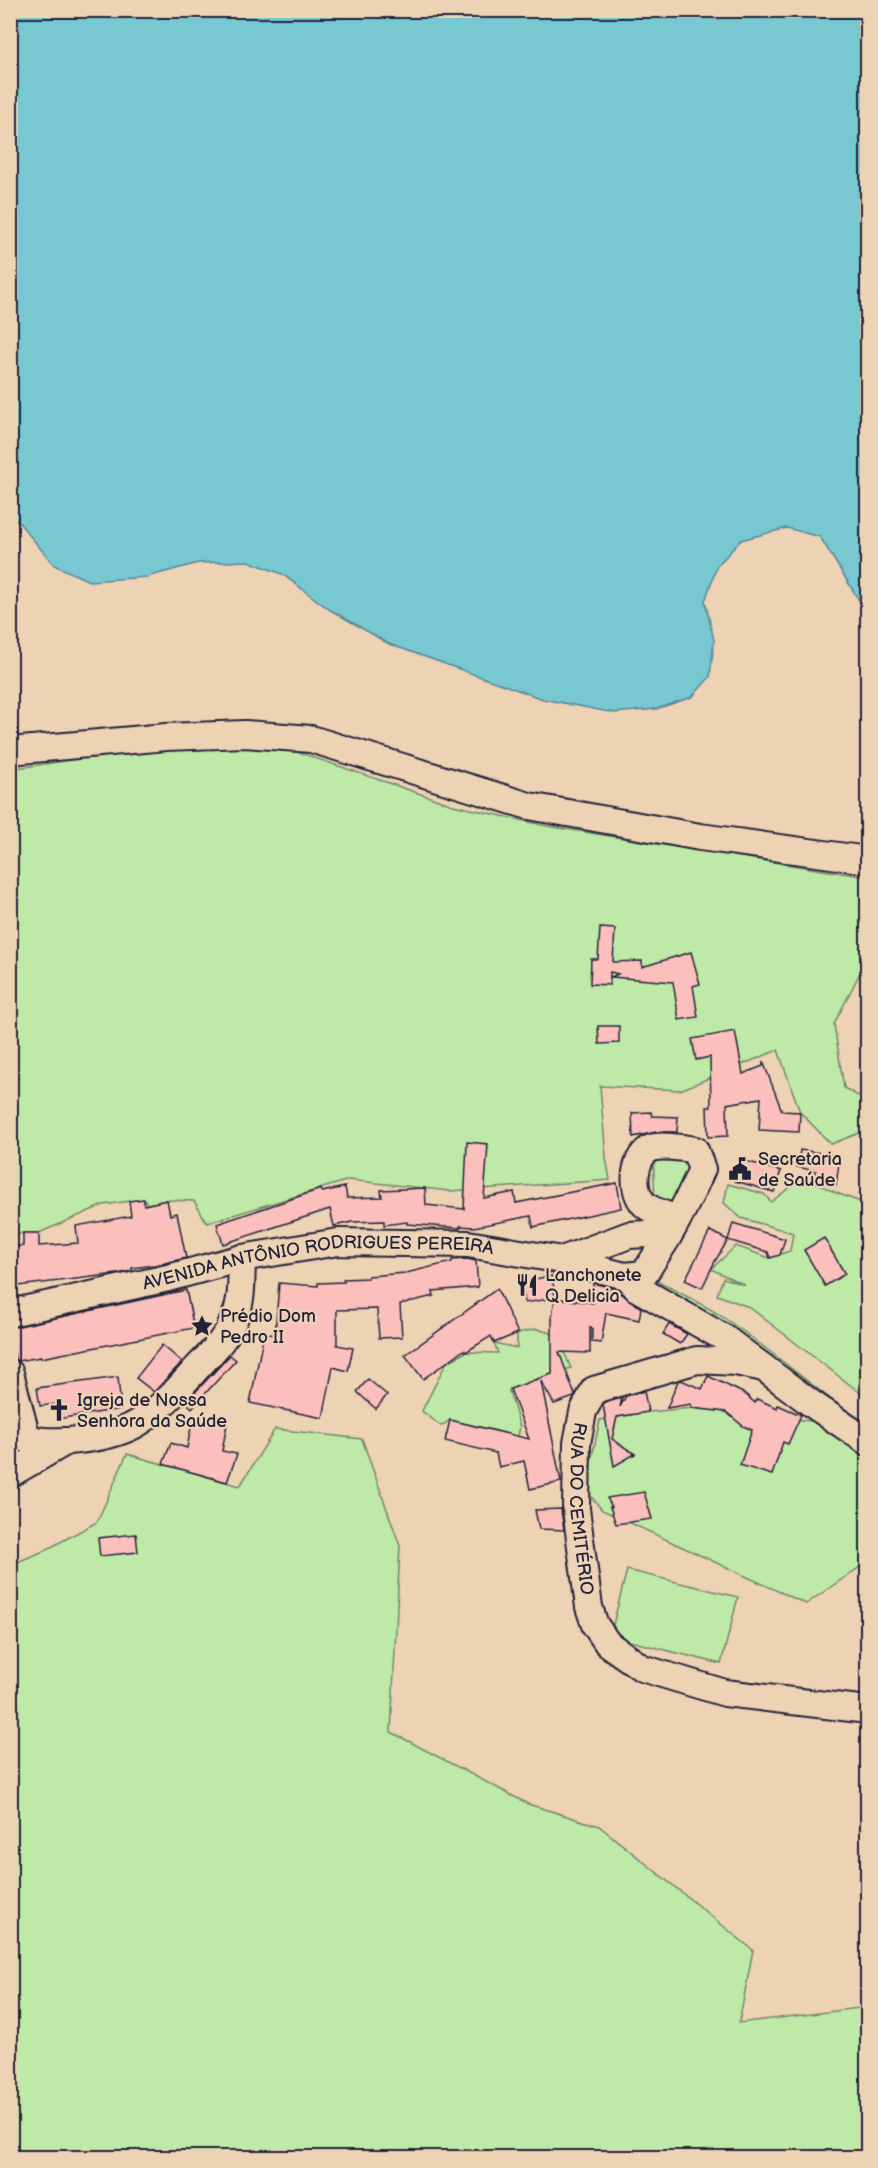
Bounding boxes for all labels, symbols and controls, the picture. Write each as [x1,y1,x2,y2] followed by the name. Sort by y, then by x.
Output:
[758,1149,842,1191] place label: Secretaria de Saúde
[727,1156,753,1182] public building icon: Secretaria de Saúde
[141,1231,495,1294] street label: AVENIDA ANTÔNIO RODRIGUES PEREIRA
[545,1265,642,1307] place label: Lanchonete Q Delicia
[514,1272,540,1298] restaurant icon: Lanchonete Q Delicia
[220,1306,316,1348] place label: Prédio Dom Pedro II
[189,1313,215,1339] place icon: Prédio Dom Pedro II
[77,1390,227,1432] place label: Igreja de Nossa Senhora da Saúde
[46,1397,72,1423] church icon: Igreja de Nossa Senhora da Saúde
[565,1421,597,1596] street label: RUA DO CEMITÉRIO

